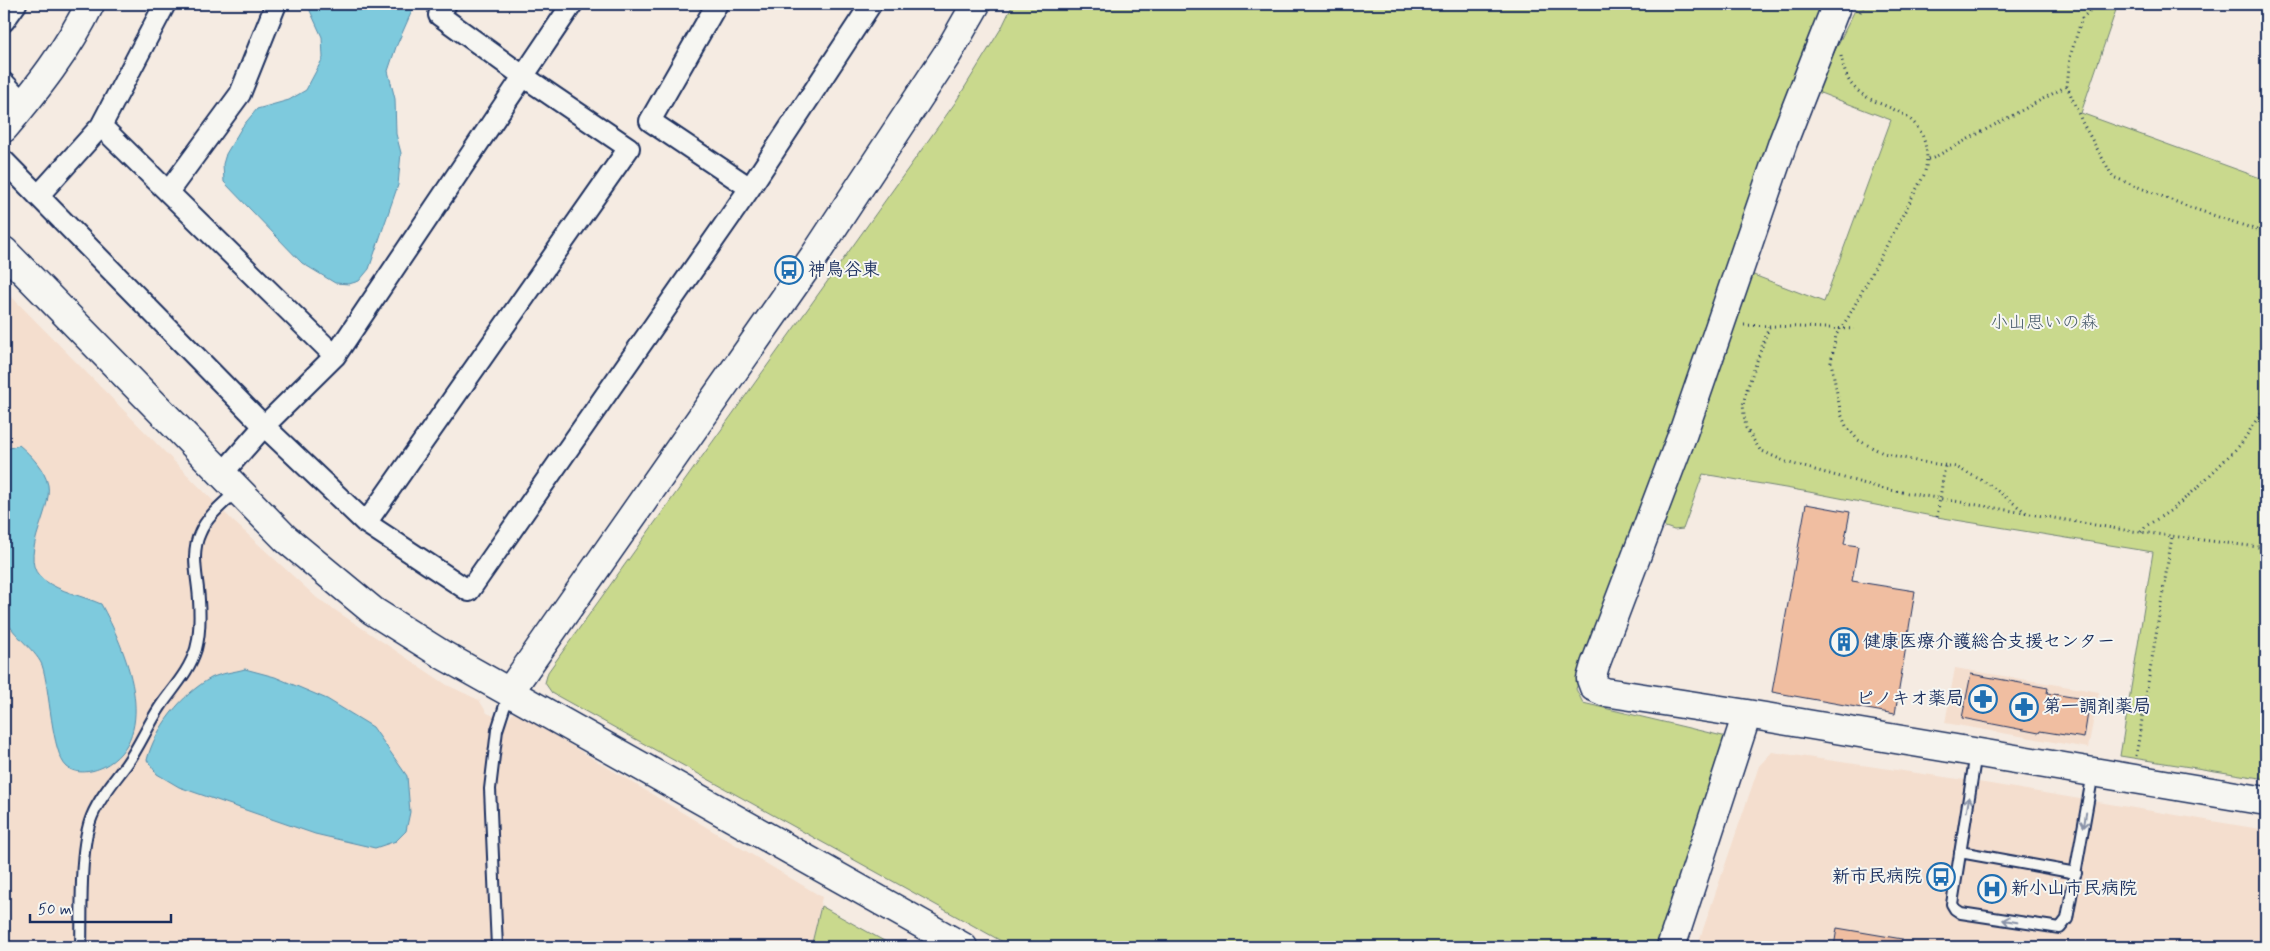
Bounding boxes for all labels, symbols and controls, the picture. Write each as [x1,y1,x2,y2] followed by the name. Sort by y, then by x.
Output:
[774,255,804,285] bus stop icon: 神鳥谷東
[808,258,880,282] place label: 神鳥谷東
[1990,311,2098,335] park label: 小山思いの森
[1829,627,1859,657] building icon: 健康医療介護総合支援センター
[1863,630,2115,654] place label: 健康医療介護総合支援センター
[1968,684,1998,714] pharmacy icon: ピノキオ薬局
[1856,687,1964,711] place label: ピノキオ薬局
[2009,692,2039,722] pharmacy icon: 第一調剤薬局
[2043,695,2151,719] place label: 第一調剤薬局
[1963,796,1973,812] one-way arrow
[2079,812,2089,828] one-way arrow
[1926,862,1956,892] bus stop icon: 新市民病院
[1832,865,1922,889] place label: 新市民病院
[1977,874,2007,904] hospital icon: 新小山市民病院
[2011,877,2137,901] place label: 新小山市民病院
[30,891,171,923] scale bar
[38,900,72,920] text: 50 m
[2002,916,2018,926] one-way arrow

